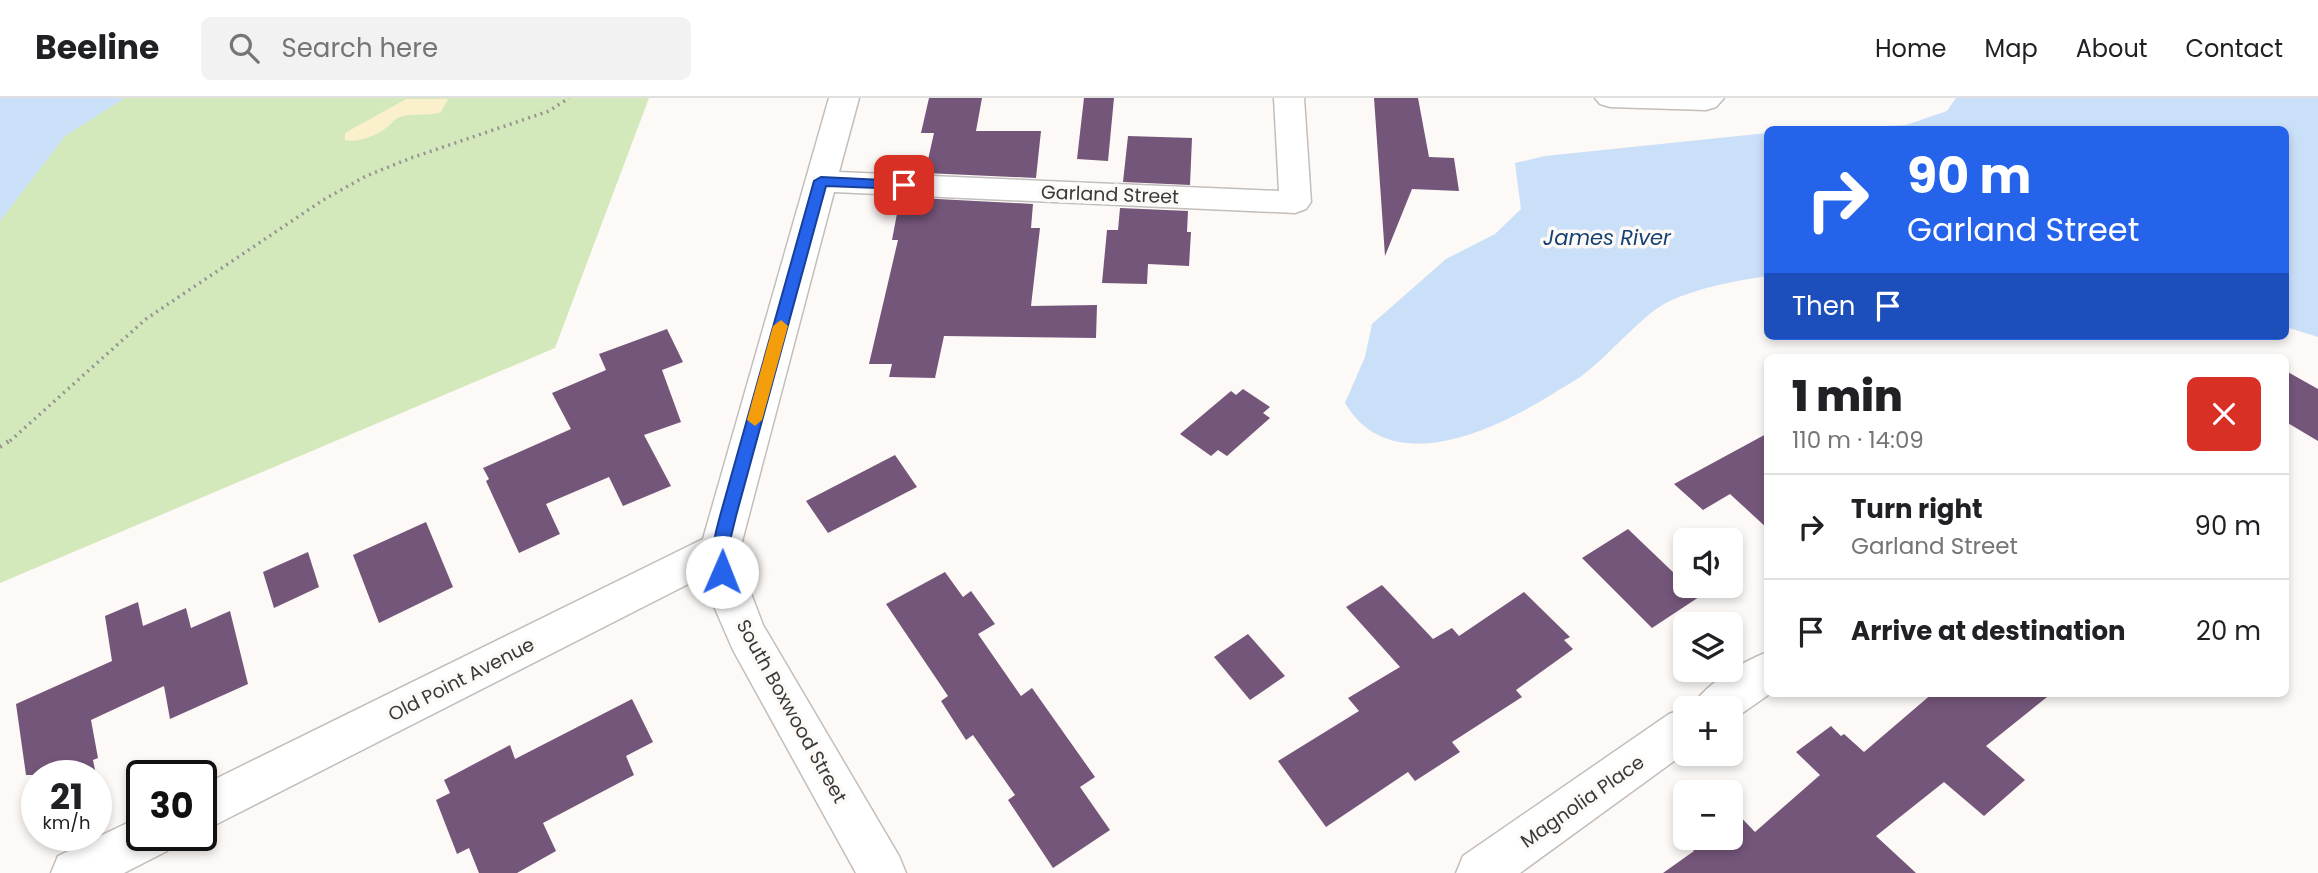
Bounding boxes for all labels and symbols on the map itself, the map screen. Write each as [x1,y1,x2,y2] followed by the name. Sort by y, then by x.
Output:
[874,155,934,215] pin
[1041,179,1179,210] street label: Garland Street
[1543,223,1672,252] water label: James River
[685,535,759,609] position arrow
[730,615,853,808] street label: South Boxwood Street
[383,631,539,728] street label: Old Point Avenue
[1515,749,1650,854] street label: Magnolia Place
[126,760,217,851] speed limit sign: 30

